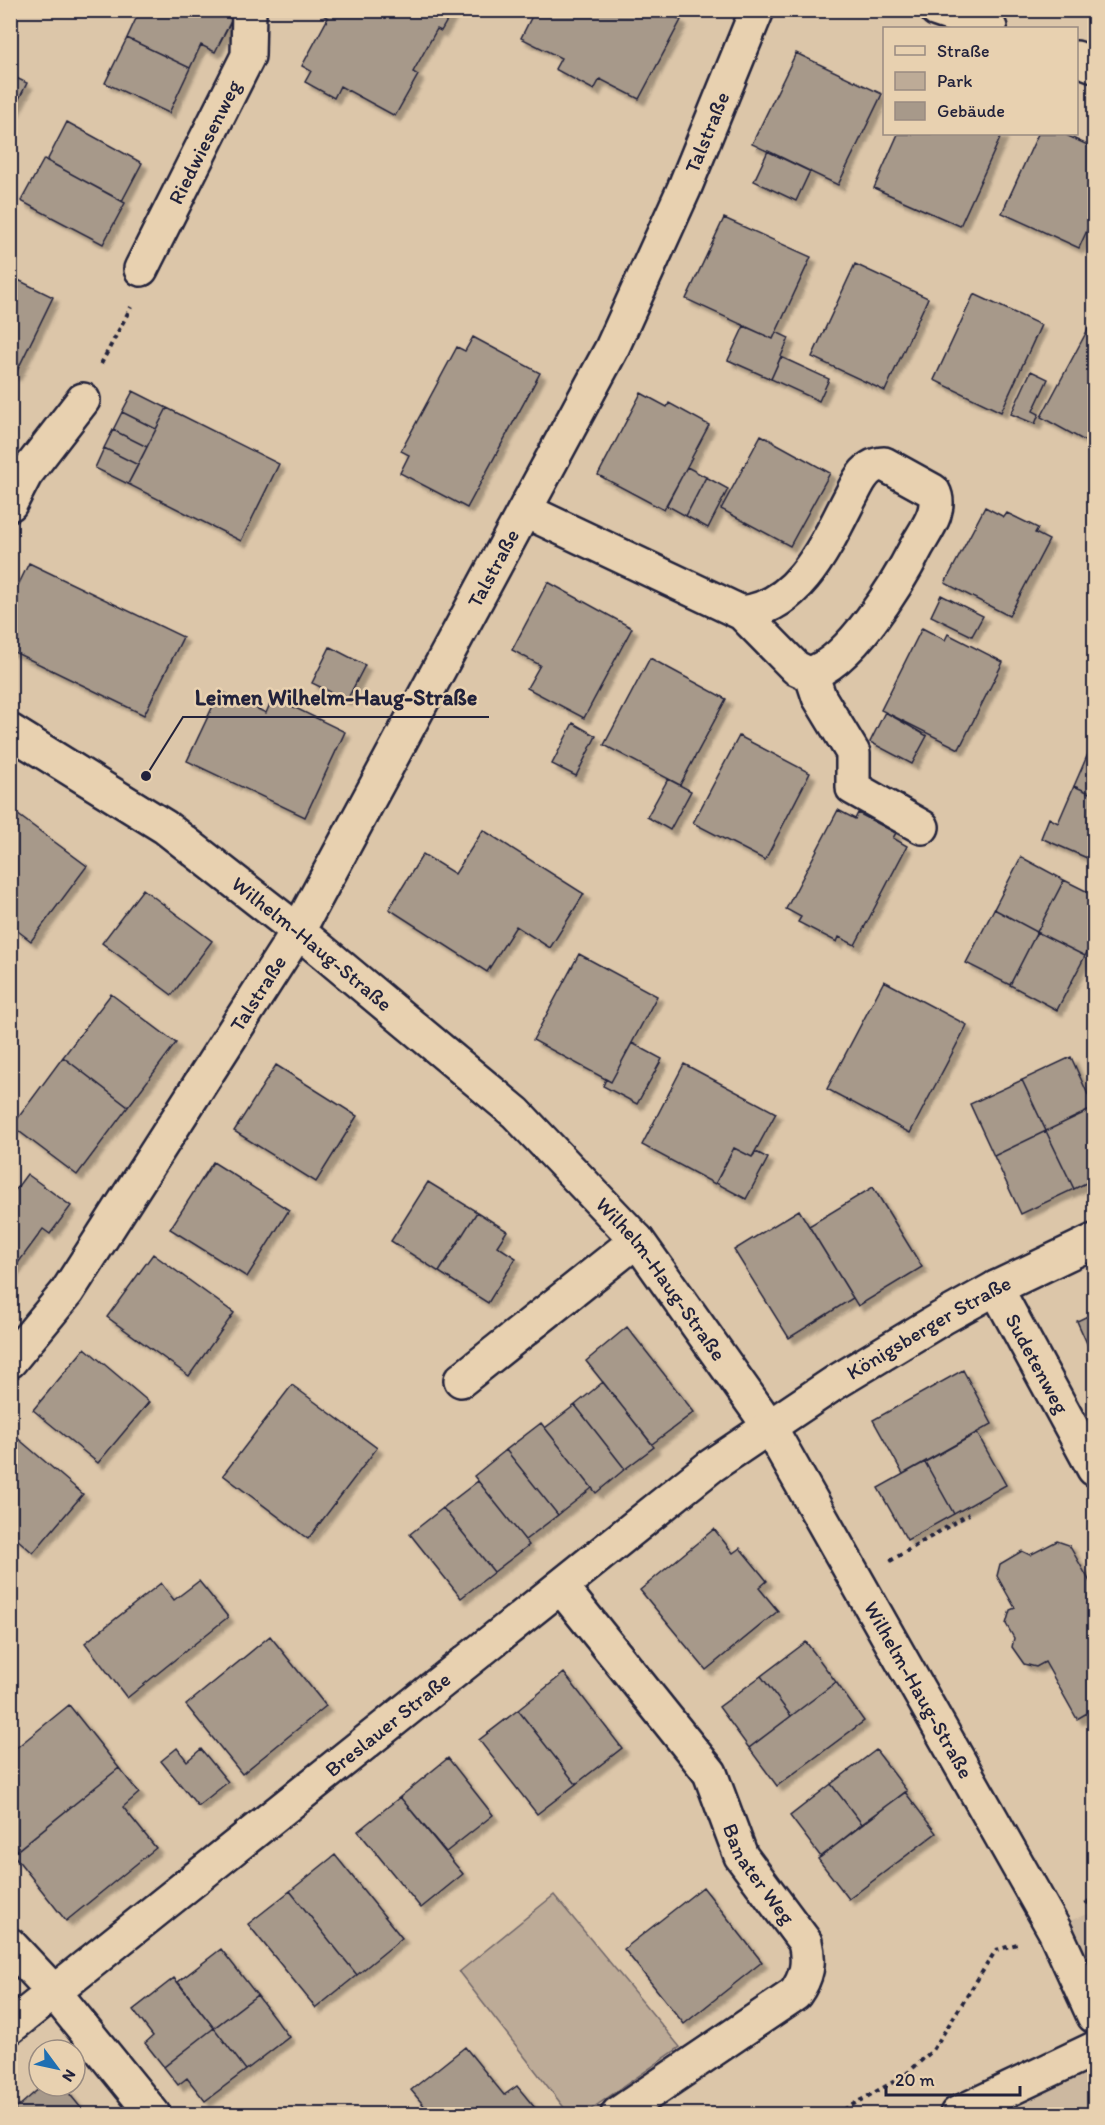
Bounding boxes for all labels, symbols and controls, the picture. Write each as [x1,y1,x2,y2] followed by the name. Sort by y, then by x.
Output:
[883,27,1078,135] legend
[937,40,990,62] text: Straße
[937,70,972,92] text: Park
[163,75,246,208] street label: Riedwiesenweg
[679,88,734,176] street label: Talstraße
[937,100,1005,122] text: Gebäude
[462,525,524,612] street label: Talstraße
[183,677,489,717] callout: Leimen Wilhelm-Haug-Straße
[195,684,478,711] text: Leimen Wilhelm-Haug-Straße
[227,871,397,1016] street label: Wilhelm-Haug-Straße
[224,950,291,1036] street label: Talstraße
[591,1192,732,1365] street label: Wilhelm-Haug-Straße
[842,1270,1015,1385] street label: Königsberger Straße
[1000,1309,1075,1418] street label: Sudetenweg
[859,1597,979,1783] street label: Wilhelm-Haug-Straße
[320,1666,455,1782] street label: Breslauer Straße
[718,1820,801,1929] street label: Banater Weg
[27,2038,87,2098] north arrow
[886,2059,1020,2097] scale bar
[58,2066,80,2086] text: N
[895,2069,935,2091] text: 20 m

